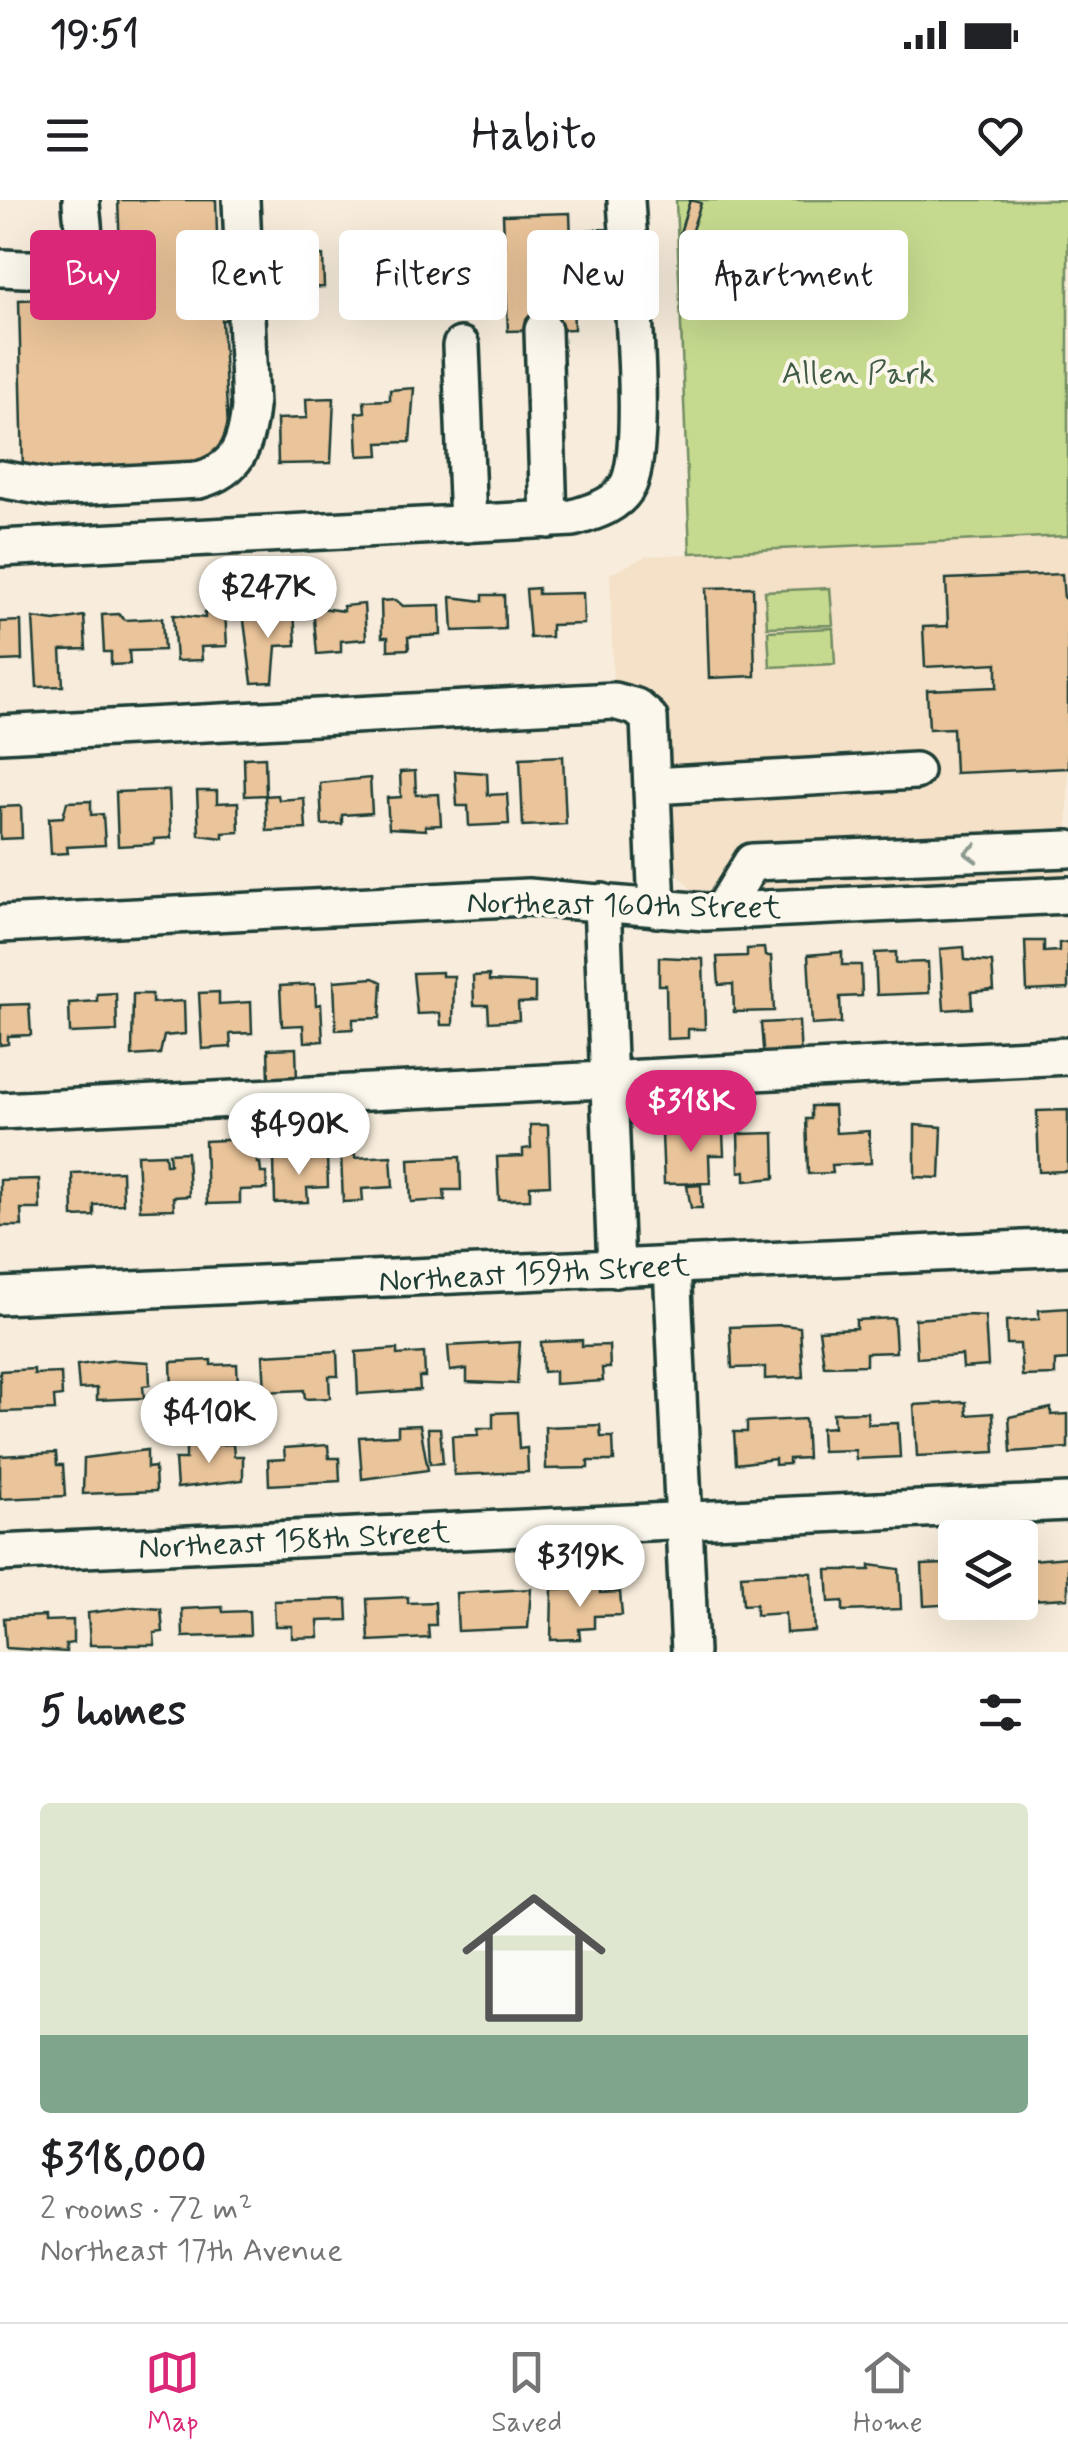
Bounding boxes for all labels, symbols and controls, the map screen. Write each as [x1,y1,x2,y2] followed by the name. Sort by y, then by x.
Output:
[50,11,139,60] text: 19:51
[471,106,597,165] text: Habito
[40,108,95,163] icon: menu
[973,108,1028,163] icon: heart
[30,230,156,320] chip: Buy
[176,230,319,320] chip: Rent
[339,230,507,320] chip: Filters
[527,230,659,320] chip: New
[679,230,908,320] chip: Apartment
[781,353,935,395] park label: Allen Park
[198,556,338,641] pin: $247K
[221,567,315,609] text: $247K
[962,842,978,863] one-way arrow
[466,882,782,930] street label: Northeast 160th Street
[621,1070,761,1155] pin: $318K
[648,1081,734,1123] text: $318K
[229,1093,369,1178] pin: $490K
[250,1104,348,1146] text: $490K
[377,1245,691,1303] street label: Northeast 159th Street
[139,1381,279,1466] pin: $410K
[162,1392,256,1434] text: $410K
[137,1512,451,1570] street label: Northeast 158th Street
[938,1520,1038,1620] map controls
[938,1520,1038,1620] button: layers
[510,1525,650,1610] pin: $319K
[537,1536,623,1578] text: $319K
[40,1685,186,1740] text: 5 homes
[973,1685,1028,1740] icon: filters
[444,1868,624,2048] icon: home
[40,2133,206,2188] text: $318,000
[40,2188,253,2230] text: 2 rooms · 72 m²
[40,2230,343,2272] text: Northeast 17th Avenue
[145,2345,200,2442] tab: Map
[491,2345,562,2442] tab: Saved
[853,2345,923,2442] tab: Home

